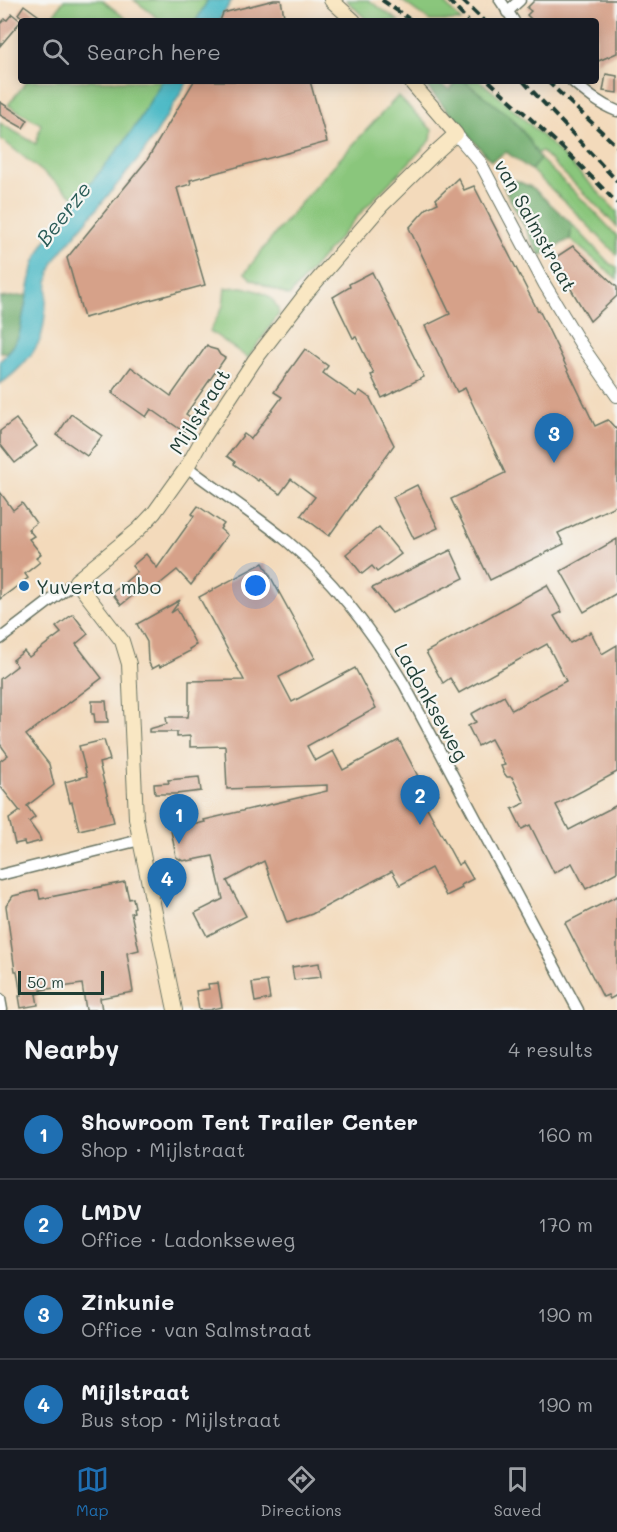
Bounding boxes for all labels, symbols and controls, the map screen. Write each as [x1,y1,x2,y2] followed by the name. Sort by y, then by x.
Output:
[18,18,599,84] search box
[39,35,72,68] icon: search
[87,37,221,66] text: Search here
[489,154,583,296] street label: van Salmstraat
[30,175,96,251] water label: Beerze
[163,363,235,459] street label: Mijlstraat
[534,414,574,463] pin: 3
[241,571,270,600] your location
[36,573,161,599] place label: Yuverta mbo
[17,579,31,593] marker: Yuverta mbo
[389,638,475,766] street label: Ladonkseweg
[400,776,440,825] pin: 2
[160,794,198,844] pin: 1
[148,858,186,908] pin: 4
[18,968,104,996] scale bar
[27,971,64,992] text: 50 m
[24,1032,119,1066] text: Nearby
[508,1036,593,1062] text: 4 results
[81,1107,418,1136] text: Showroom Tent Trailer Center
[39,1121,48,1147] text: 1
[537,1121,593,1147] text: 160 m
[81,1136,245,1162] text: Shop · Mijlstraat
[81,1197,142,1226] text: LMDV
[38,1211,49,1237] text: 2
[538,1211,593,1237] text: 170 m
[81,1226,295,1252] text: Office · Ladonkseweg
[81,1287,174,1316] text: Zinkunie
[38,1301,50,1327] text: 3
[538,1301,593,1327] text: 190 m
[81,1316,312,1342] text: Office · van Salmstraat
[81,1377,190,1406] text: Mijlstraat
[37,1391,50,1417] text: 4
[538,1391,593,1417] text: 190 m
[81,1406,281,1432] text: Bus stop · Mijlstraat
[76,1463,109,1520] tab: Map
[261,1463,342,1520] tab: Directions
[494,1463,541,1520] tab: Saved

